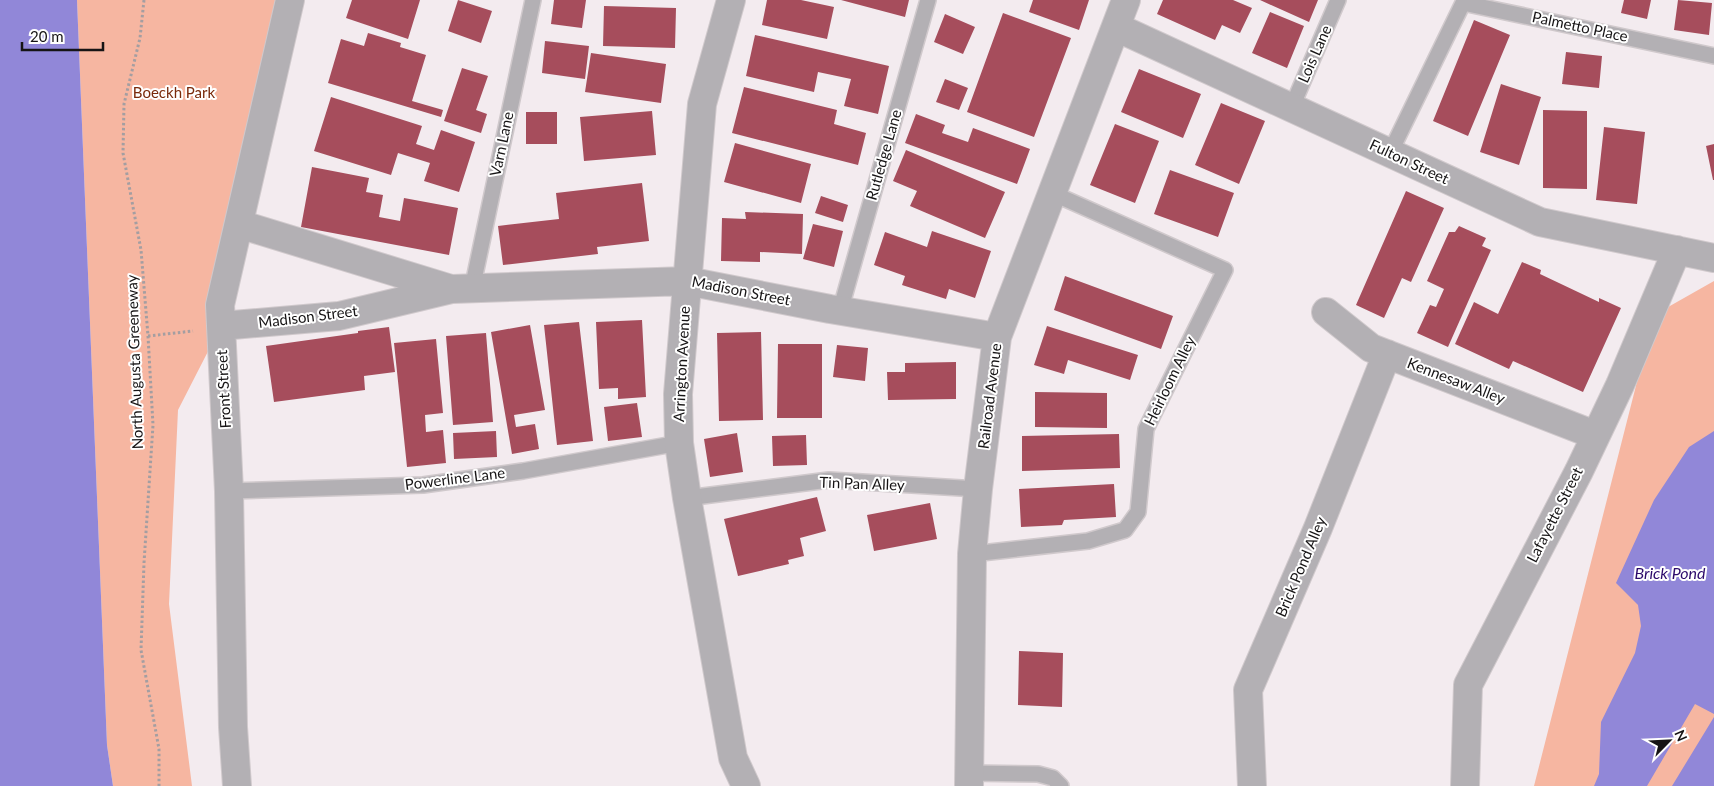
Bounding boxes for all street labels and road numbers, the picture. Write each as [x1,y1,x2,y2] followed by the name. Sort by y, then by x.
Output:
[1531,7,1630,45] street label: Palmetto Place
[1293,22,1335,85] street label: Lois Lane
[861,107,905,202] street label: Rutledge Lane
[485,110,517,178] street label: Varn Lane
[1367,135,1452,188] street label: Fulton Street
[690,272,793,308] street label: Madison Street
[122,274,146,450] street label: North Augusta Greeneway
[257,301,359,331] street label: Madison Street
[669,305,693,422] street label: Arrington Avenue
[1140,333,1199,428] street label: Heirloom Alley
[974,342,1004,450] street label: Railroad Avenue
[212,349,234,429] street label: Front Street
[1405,353,1508,407] street label: Kennesaw Alley
[404,463,506,493] street label: Powerline Lane
[1522,463,1586,565] street label: Lafayette Street
[819,473,905,493] street label: Tin Pan Alley
[1271,514,1329,619] street label: Brick Pond Alley

